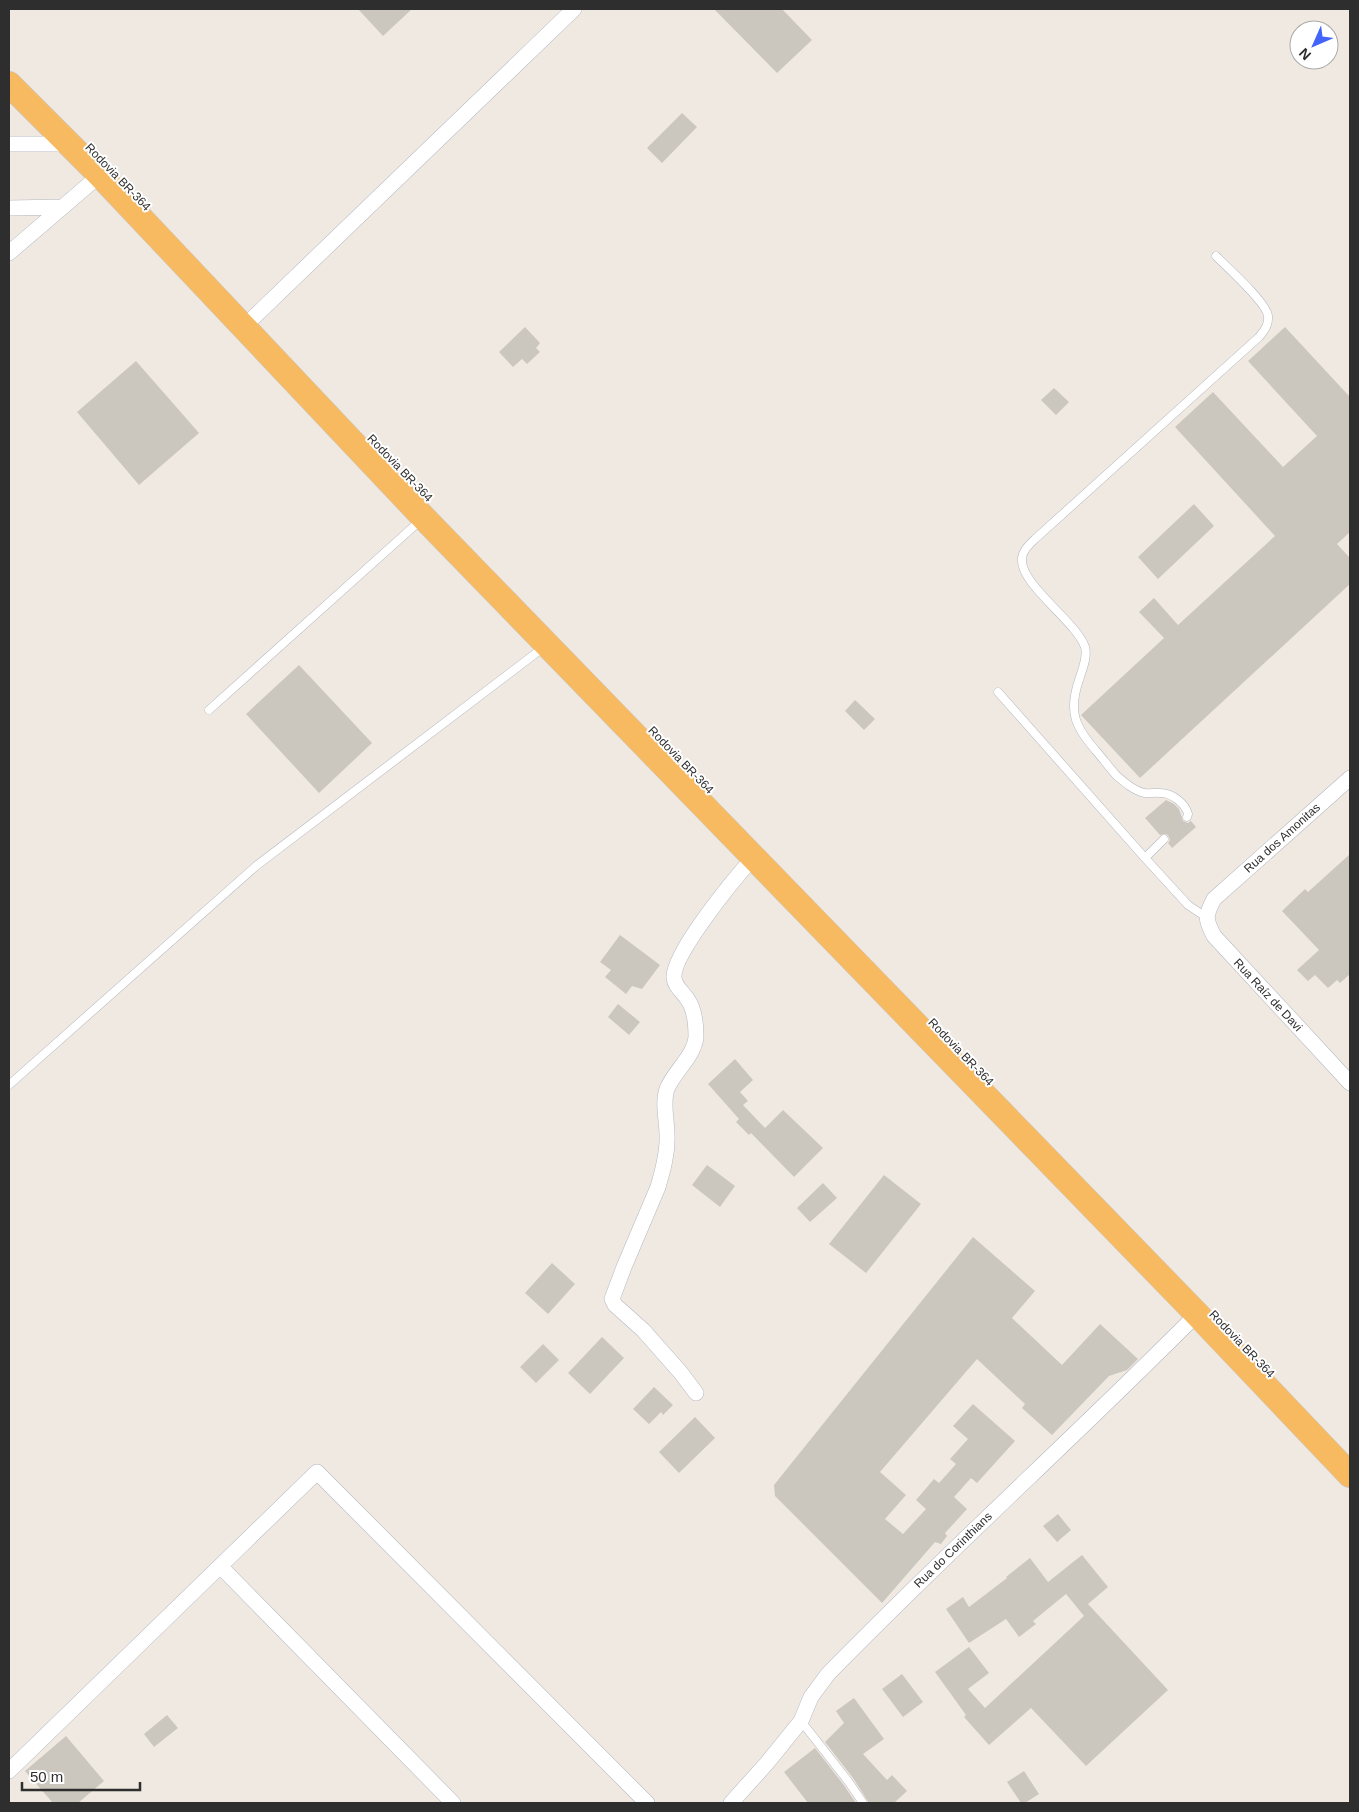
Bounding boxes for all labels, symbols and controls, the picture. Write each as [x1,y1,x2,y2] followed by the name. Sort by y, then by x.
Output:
[1289,20,1339,70] north arrow
[1296,45,1314,63] text: N
[82,140,154,214] street label: Rodovia BR-364
[364,431,436,505] street label: Rodovia BR-364
[645,723,717,797] street label: Rodovia BR-364
[1241,800,1323,876] street label: Rua dos Amonitas
[1231,956,1305,1034] street label: Rua Raíz de Davi
[925,1015,997,1089] street label: Rodovia BR-364
[1206,1307,1278,1381] street label: Rodovia BR-364
[911,1509,995,1591] street label: Rua do Corinthians
[22,1760,140,1792] scale bar
[30,1768,63,1785] text: 50 m

